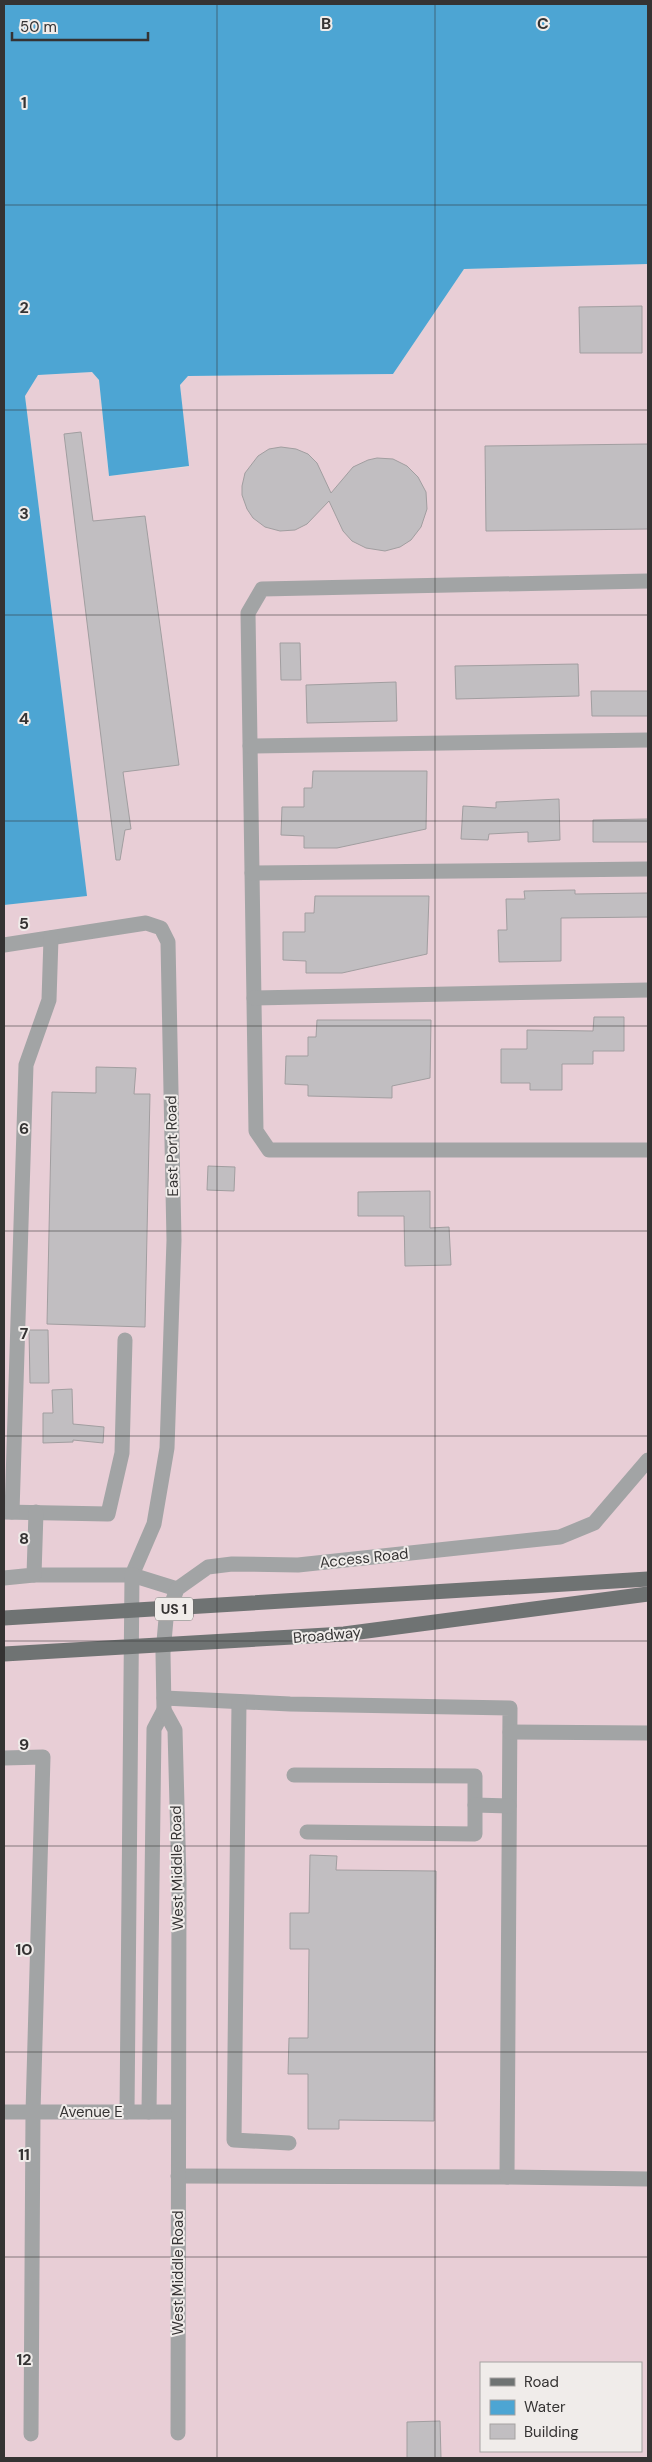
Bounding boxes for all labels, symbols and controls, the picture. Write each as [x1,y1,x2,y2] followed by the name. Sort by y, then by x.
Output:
[12,10,149,42] scale bar
[321,13,331,34] text: B
[537,13,549,34] text: C
[20,17,57,37] text: 50 m
[21,92,27,113] text: 1
[19,297,29,318] text: 2
[19,503,29,524] text: 3
[19,708,29,729] text: 4
[19,913,29,934] text: 5
[161,1095,183,1197] street label: East Port Road
[19,1118,29,1139] text: 6
[20,1323,29,1344] text: 7
[19,1528,29,1549] text: 8
[319,1543,409,1573] street label: Access Road
[155,1598,193,1620] road number: US 1
[292,1622,363,1648] street label: Broadway
[19,1734,29,1755] text: 9
[166,1805,188,1931] street label: West Middle Road
[15,1939,33,1960] text: 10
[59,2102,123,2122] street label: Avenue E
[18,2144,30,2165] text: 11
[168,2210,188,2336] street label: West Middle Road
[16,2349,32,2370] text: 12
[480,2362,642,2452] legend
[524,2372,559,2392] text: Road
[524,2397,566,2417] text: Water
[524,2422,579,2442] text: Building

